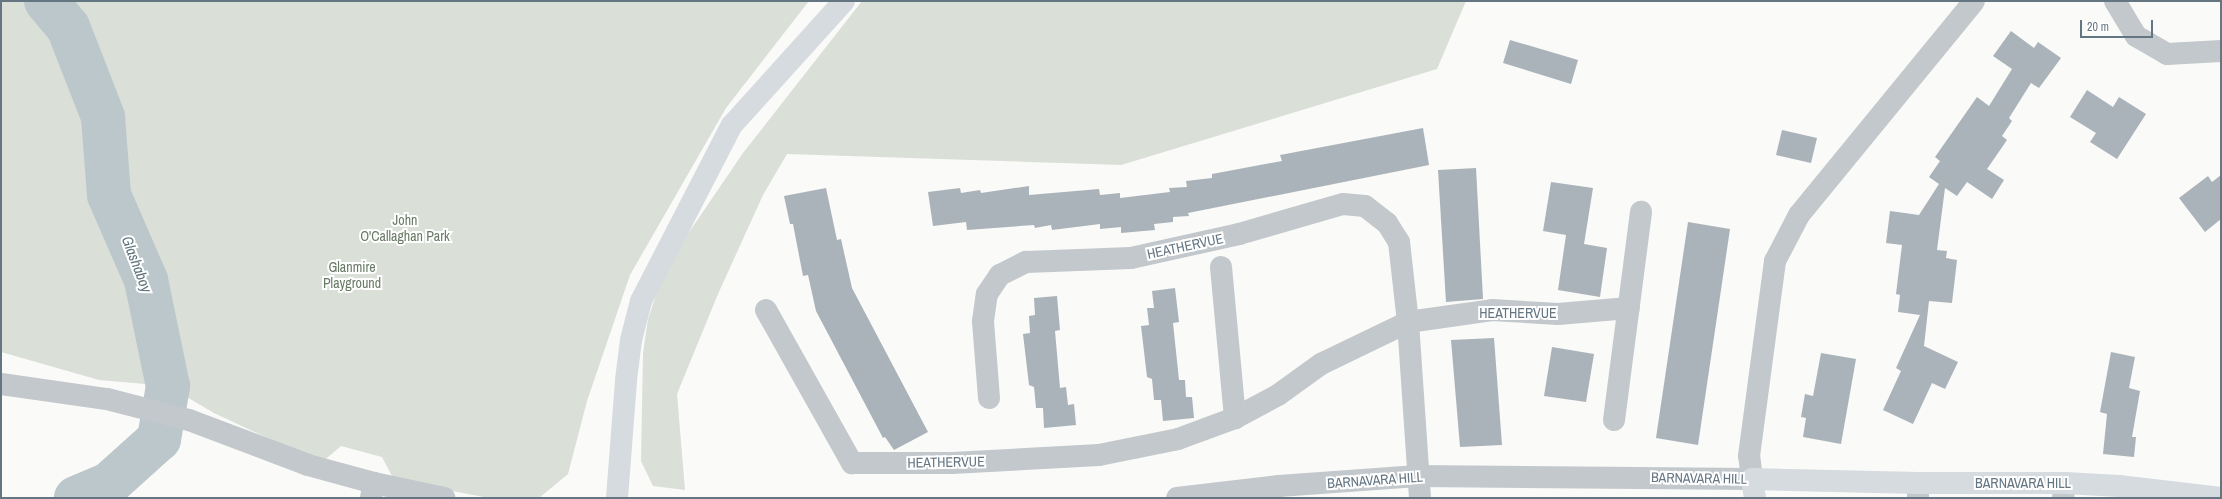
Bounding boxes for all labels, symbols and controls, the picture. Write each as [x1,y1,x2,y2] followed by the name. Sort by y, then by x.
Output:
[2082,12,2155,38] scale bar
[2087,19,2109,35] text: 20 m
[360,212,450,244] park label: John O'Callaghan Park
[1145,230,1225,262] street label: HEATHERVUE
[118,233,156,295] water label: Glashaboy
[323,259,381,292] park label: Glanmire Playground
[1479,305,1557,321] street label: HEATHERVUE
[907,453,985,471] street label: HEATHERVUE
[1326,468,1424,492] street label: BARNAVARA HILL
[1651,469,1747,487] street label: BARNAVARA HILL
[1975,475,2071,491] street label: BARNAVARA HILL

